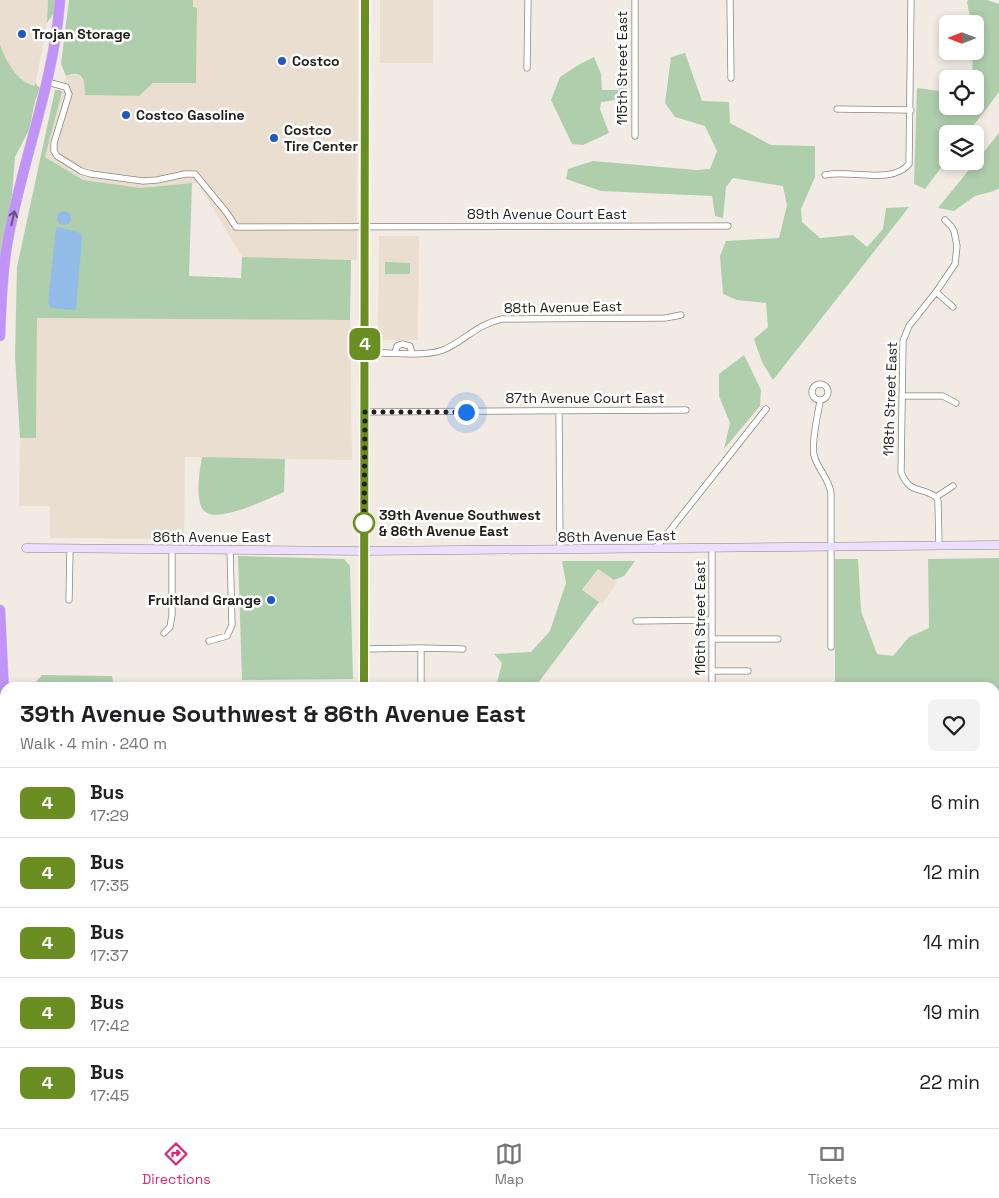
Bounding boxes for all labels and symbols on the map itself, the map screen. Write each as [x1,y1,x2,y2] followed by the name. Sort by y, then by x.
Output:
[613,11,631,125] street label: 115th Street East
[939,15,984,60] north arrow
[32,25,131,43] place label: Trojan Storage
[16,28,28,40] marker: Trojan Storage
[292,52,340,70] place label: Costco
[276,55,288,67] marker: Costco
[136,106,245,124] place label: Costco Gasoline
[120,109,132,121] marker: Costco Gasoline
[284,121,358,155] place label: Costco Tire Center
[268,132,280,144] marker: Costco Tire Center
[467,205,627,223] street label: 89th Avenue Court East
[9,211,18,227] one-way arrow
[504,297,622,317] street label: 88th Avenue East
[349,328,381,360] line badge: 4
[879,341,901,457] street label: 118th Street East
[506,389,665,407] street label: 87th Avenue Court East
[454,400,479,425] your location
[379,506,541,540] place label: 39th Avenue Southwest & 86th Avenue East
[353,512,375,534] marker: 39th Avenue Southwest & 86th Avenue East
[558,526,676,546] street label: 86th Avenue East
[153,528,271,546] street label: 86th Avenue East
[691,561,709,675] street label: 116th Street East
[148,591,261,609] place label: Fruitland Grange
[265,594,277,606] marker: Fruitland Grange

